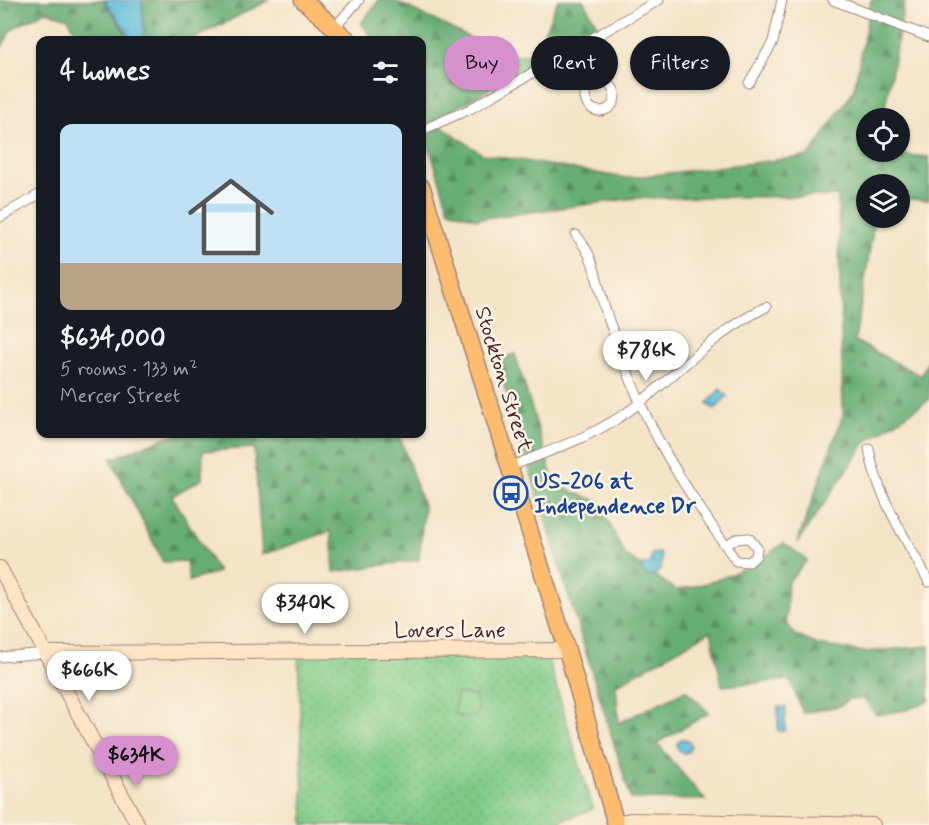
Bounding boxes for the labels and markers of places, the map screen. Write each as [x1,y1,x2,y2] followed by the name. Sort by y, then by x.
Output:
[604,331,688,382] pin: $786K
[534,468,696,521] place label: US-206 at Independence Dr
[493,475,529,511] bus stop icon: US-206 at Independence Dr
[263,584,347,635] pin: $340K
[47,651,131,702] pin: $666K
[94,736,178,787] pin: $634K

